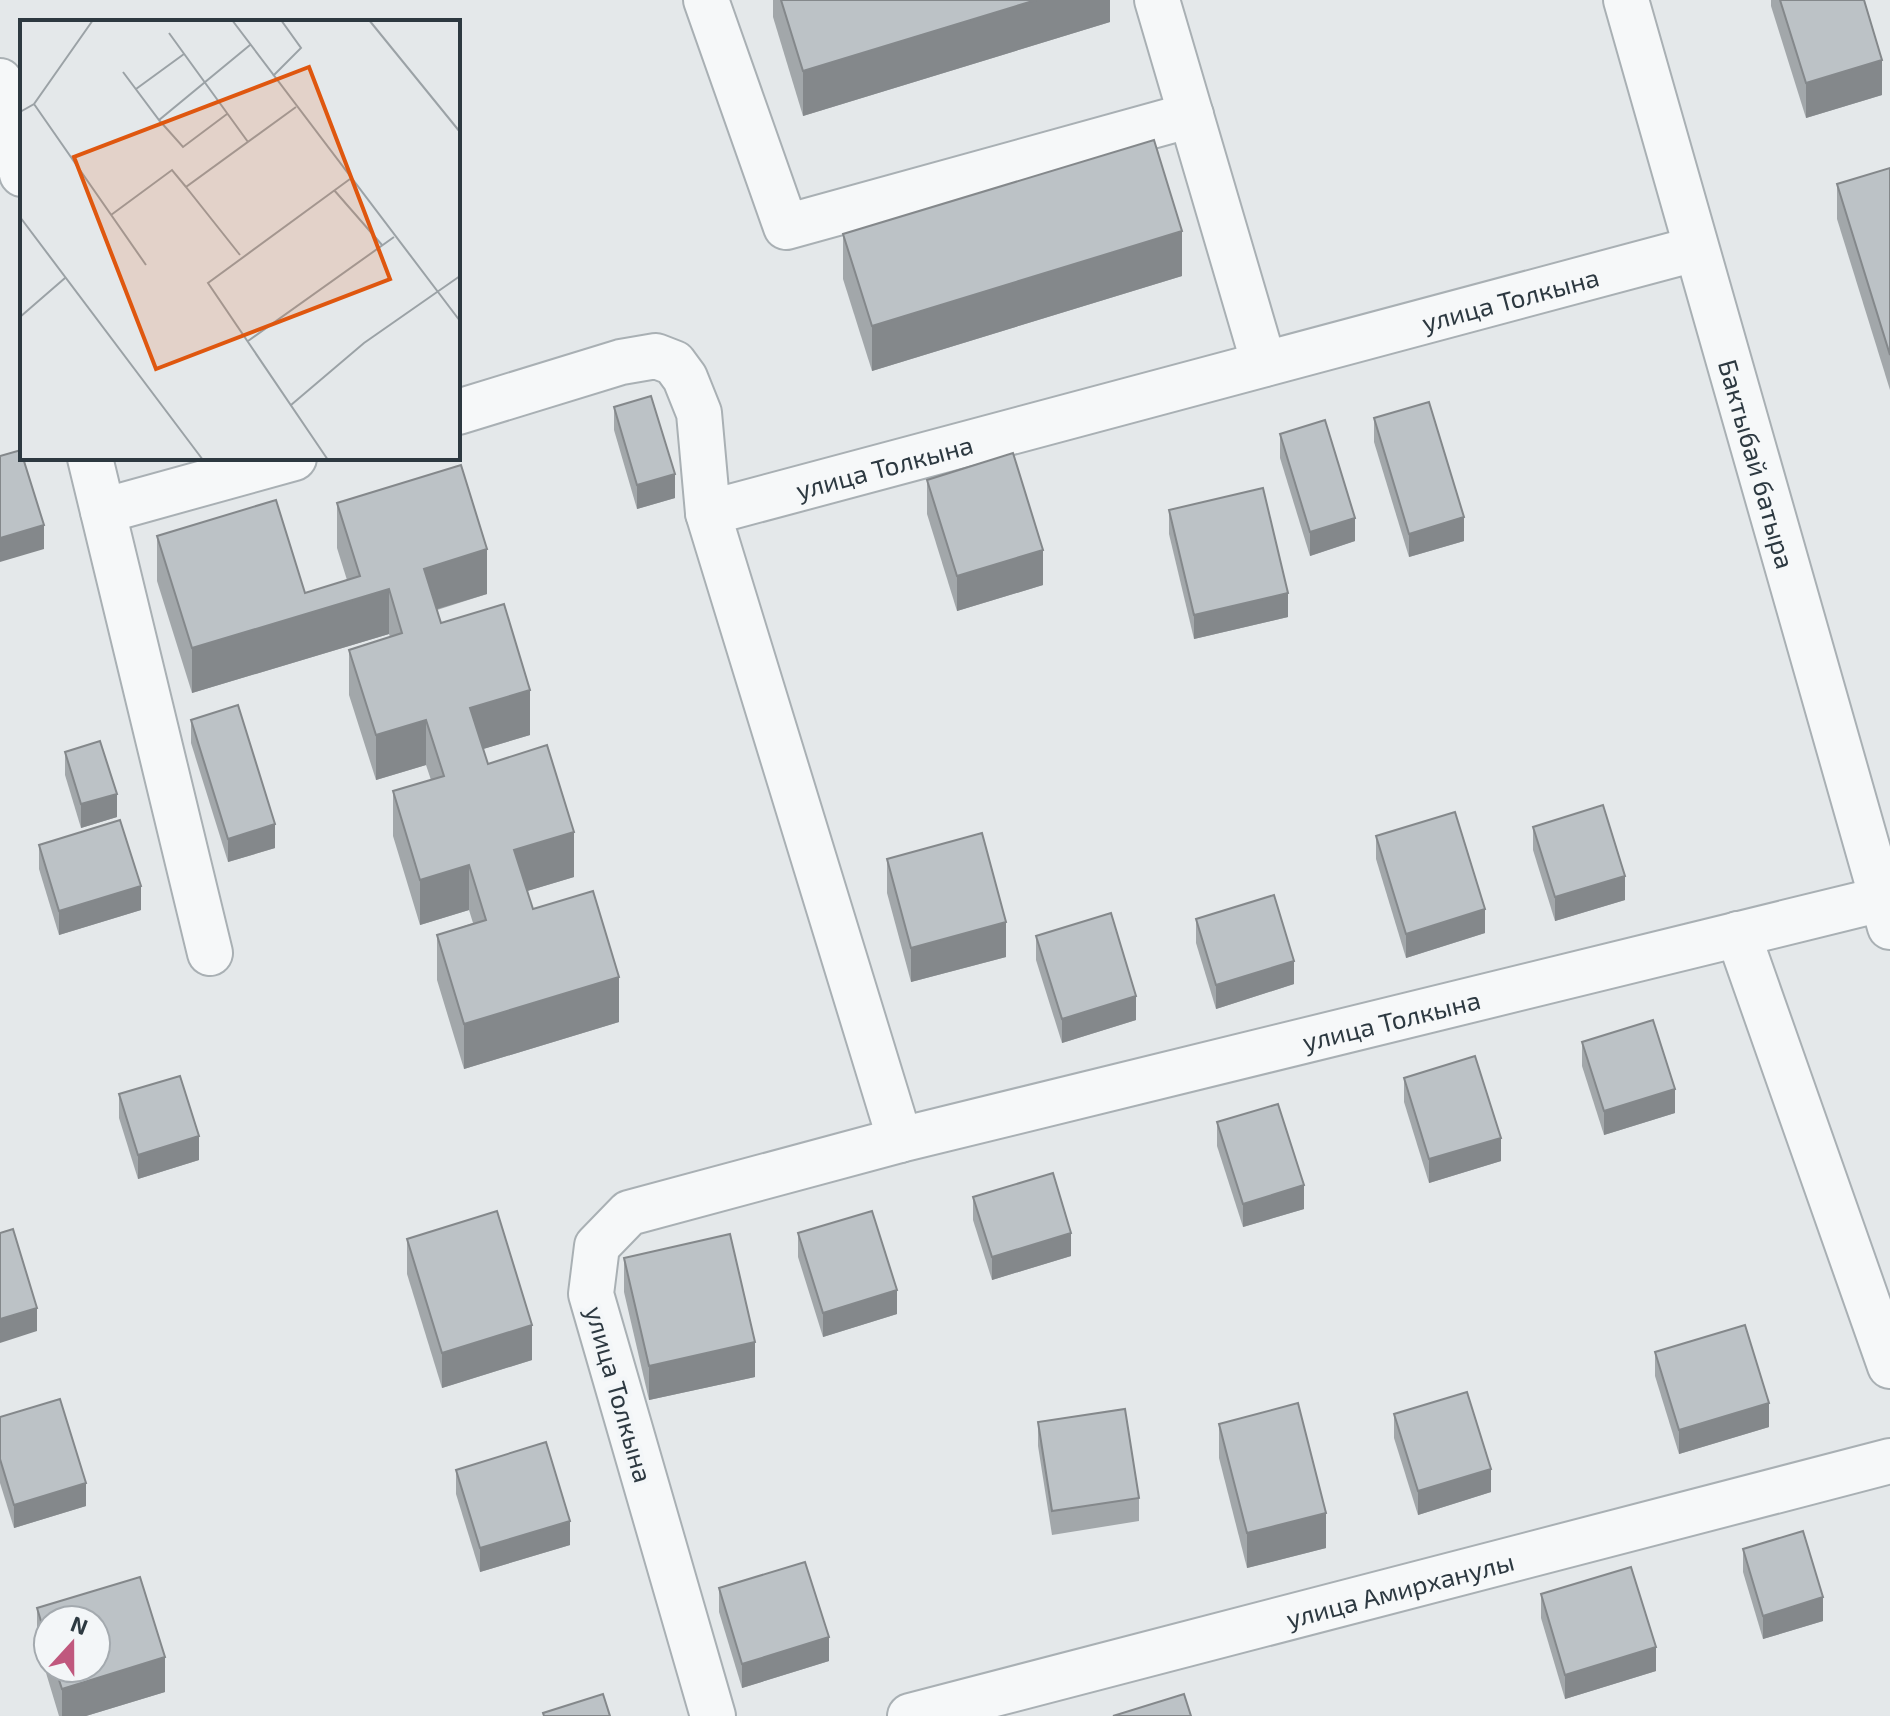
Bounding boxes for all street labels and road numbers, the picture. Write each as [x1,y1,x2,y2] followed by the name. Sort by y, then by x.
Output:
[1418,260,1602,338] street label: улица Толкына
[1714,355,1803,572] street label: Бактыбай батыра
[792,427,976,505] street label: улица Толкына
[1299,983,1483,1057] street label: улица Толкына
[579,1302,660,1486] street label: улица Толкына
[1282,1544,1517,1634] street label: улица Амирханулы

